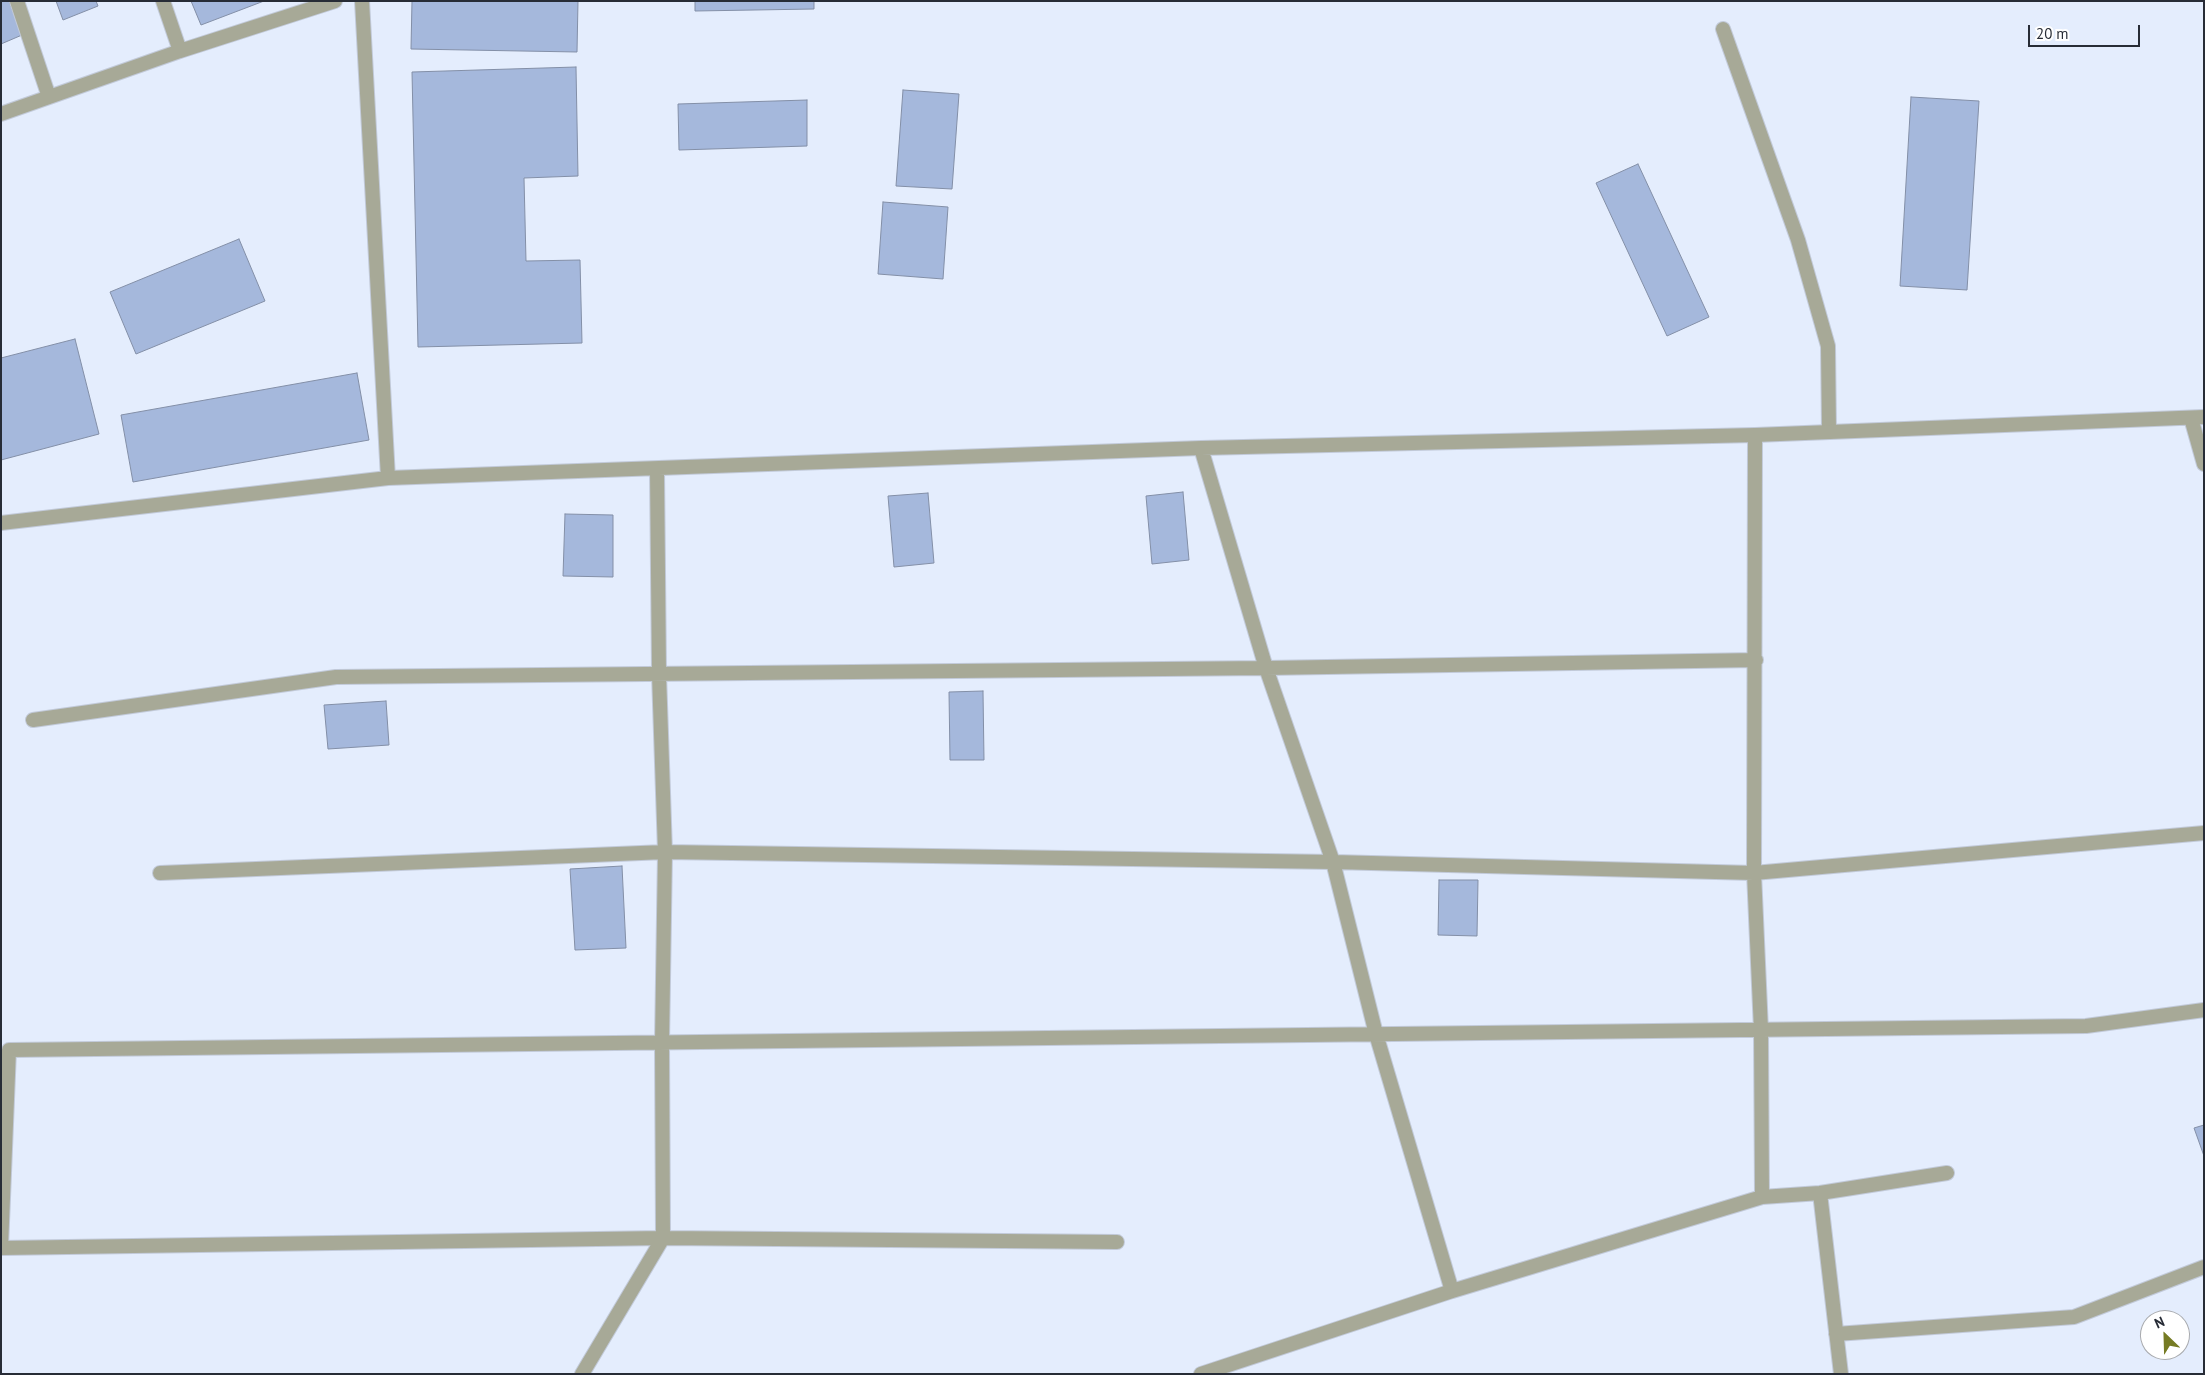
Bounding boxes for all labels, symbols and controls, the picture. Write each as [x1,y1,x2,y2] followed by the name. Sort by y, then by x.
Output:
[2030,15,2142,47] scale bar
[2036,24,2069,43] text: 20 m
[2140,1310,2190,1360] north arrow
[2151,1312,2167,1332] text: N

